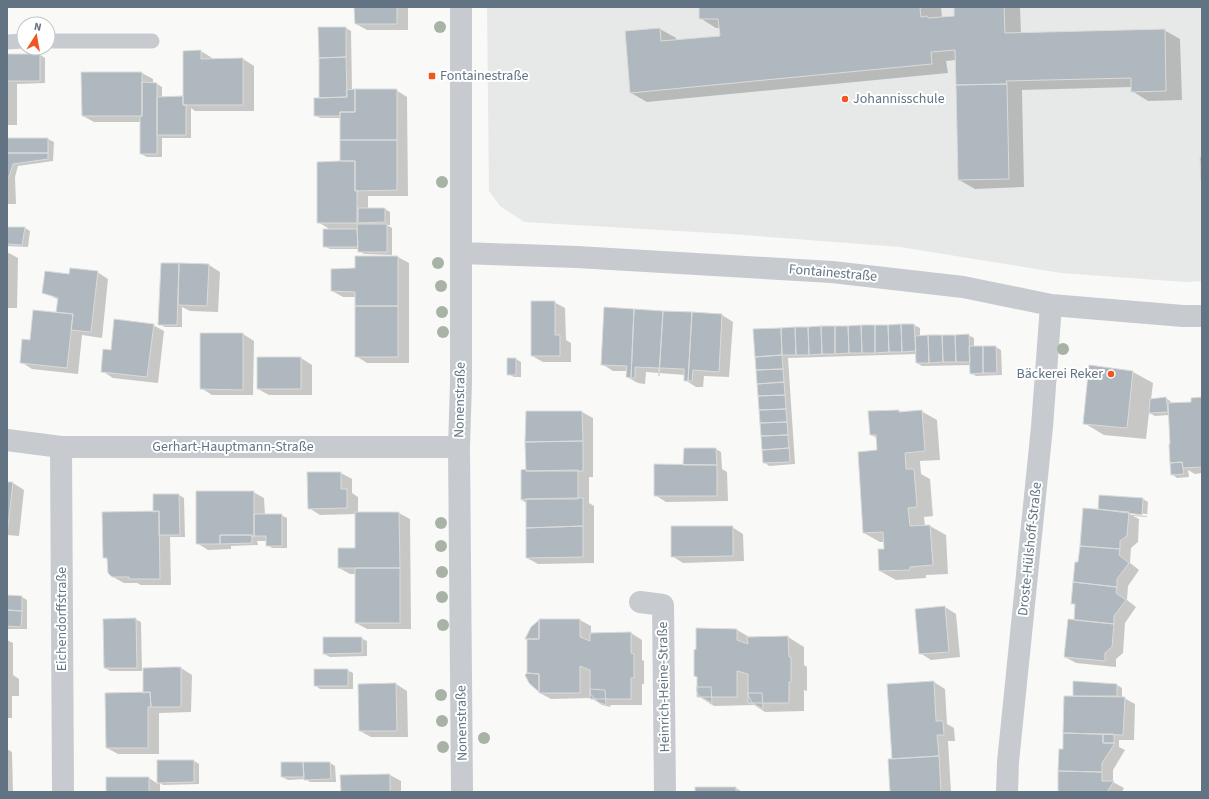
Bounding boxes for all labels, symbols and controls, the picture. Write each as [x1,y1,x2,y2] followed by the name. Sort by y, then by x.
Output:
[16,16,56,56] north arrow
[33,19,43,35] text: N
[440,66,528,86] place label: Fontainestraße
[427,71,437,81] marker: Fontainestraße
[853,89,945,109] place label: Johannisschule
[840,94,850,104] marker: Johannisschule
[788,259,878,287] street label: Fontainestraße
[449,362,471,438] street label: Nonenstraße
[1017,364,1103,384] place label: Bäckerei Reker
[1106,369,1116,379] marker: Bäckerei Reker
[152,437,314,457] street label: Gerhart-Hauptmann-Straße
[1013,481,1047,617] street label: Droste-Hülshoff-Straße
[52,567,72,671] street label: Eichendorffstraße
[653,621,675,753] street label: Heinrich-Heine-Straße
[451,685,473,761] street label: Nonenstraße

